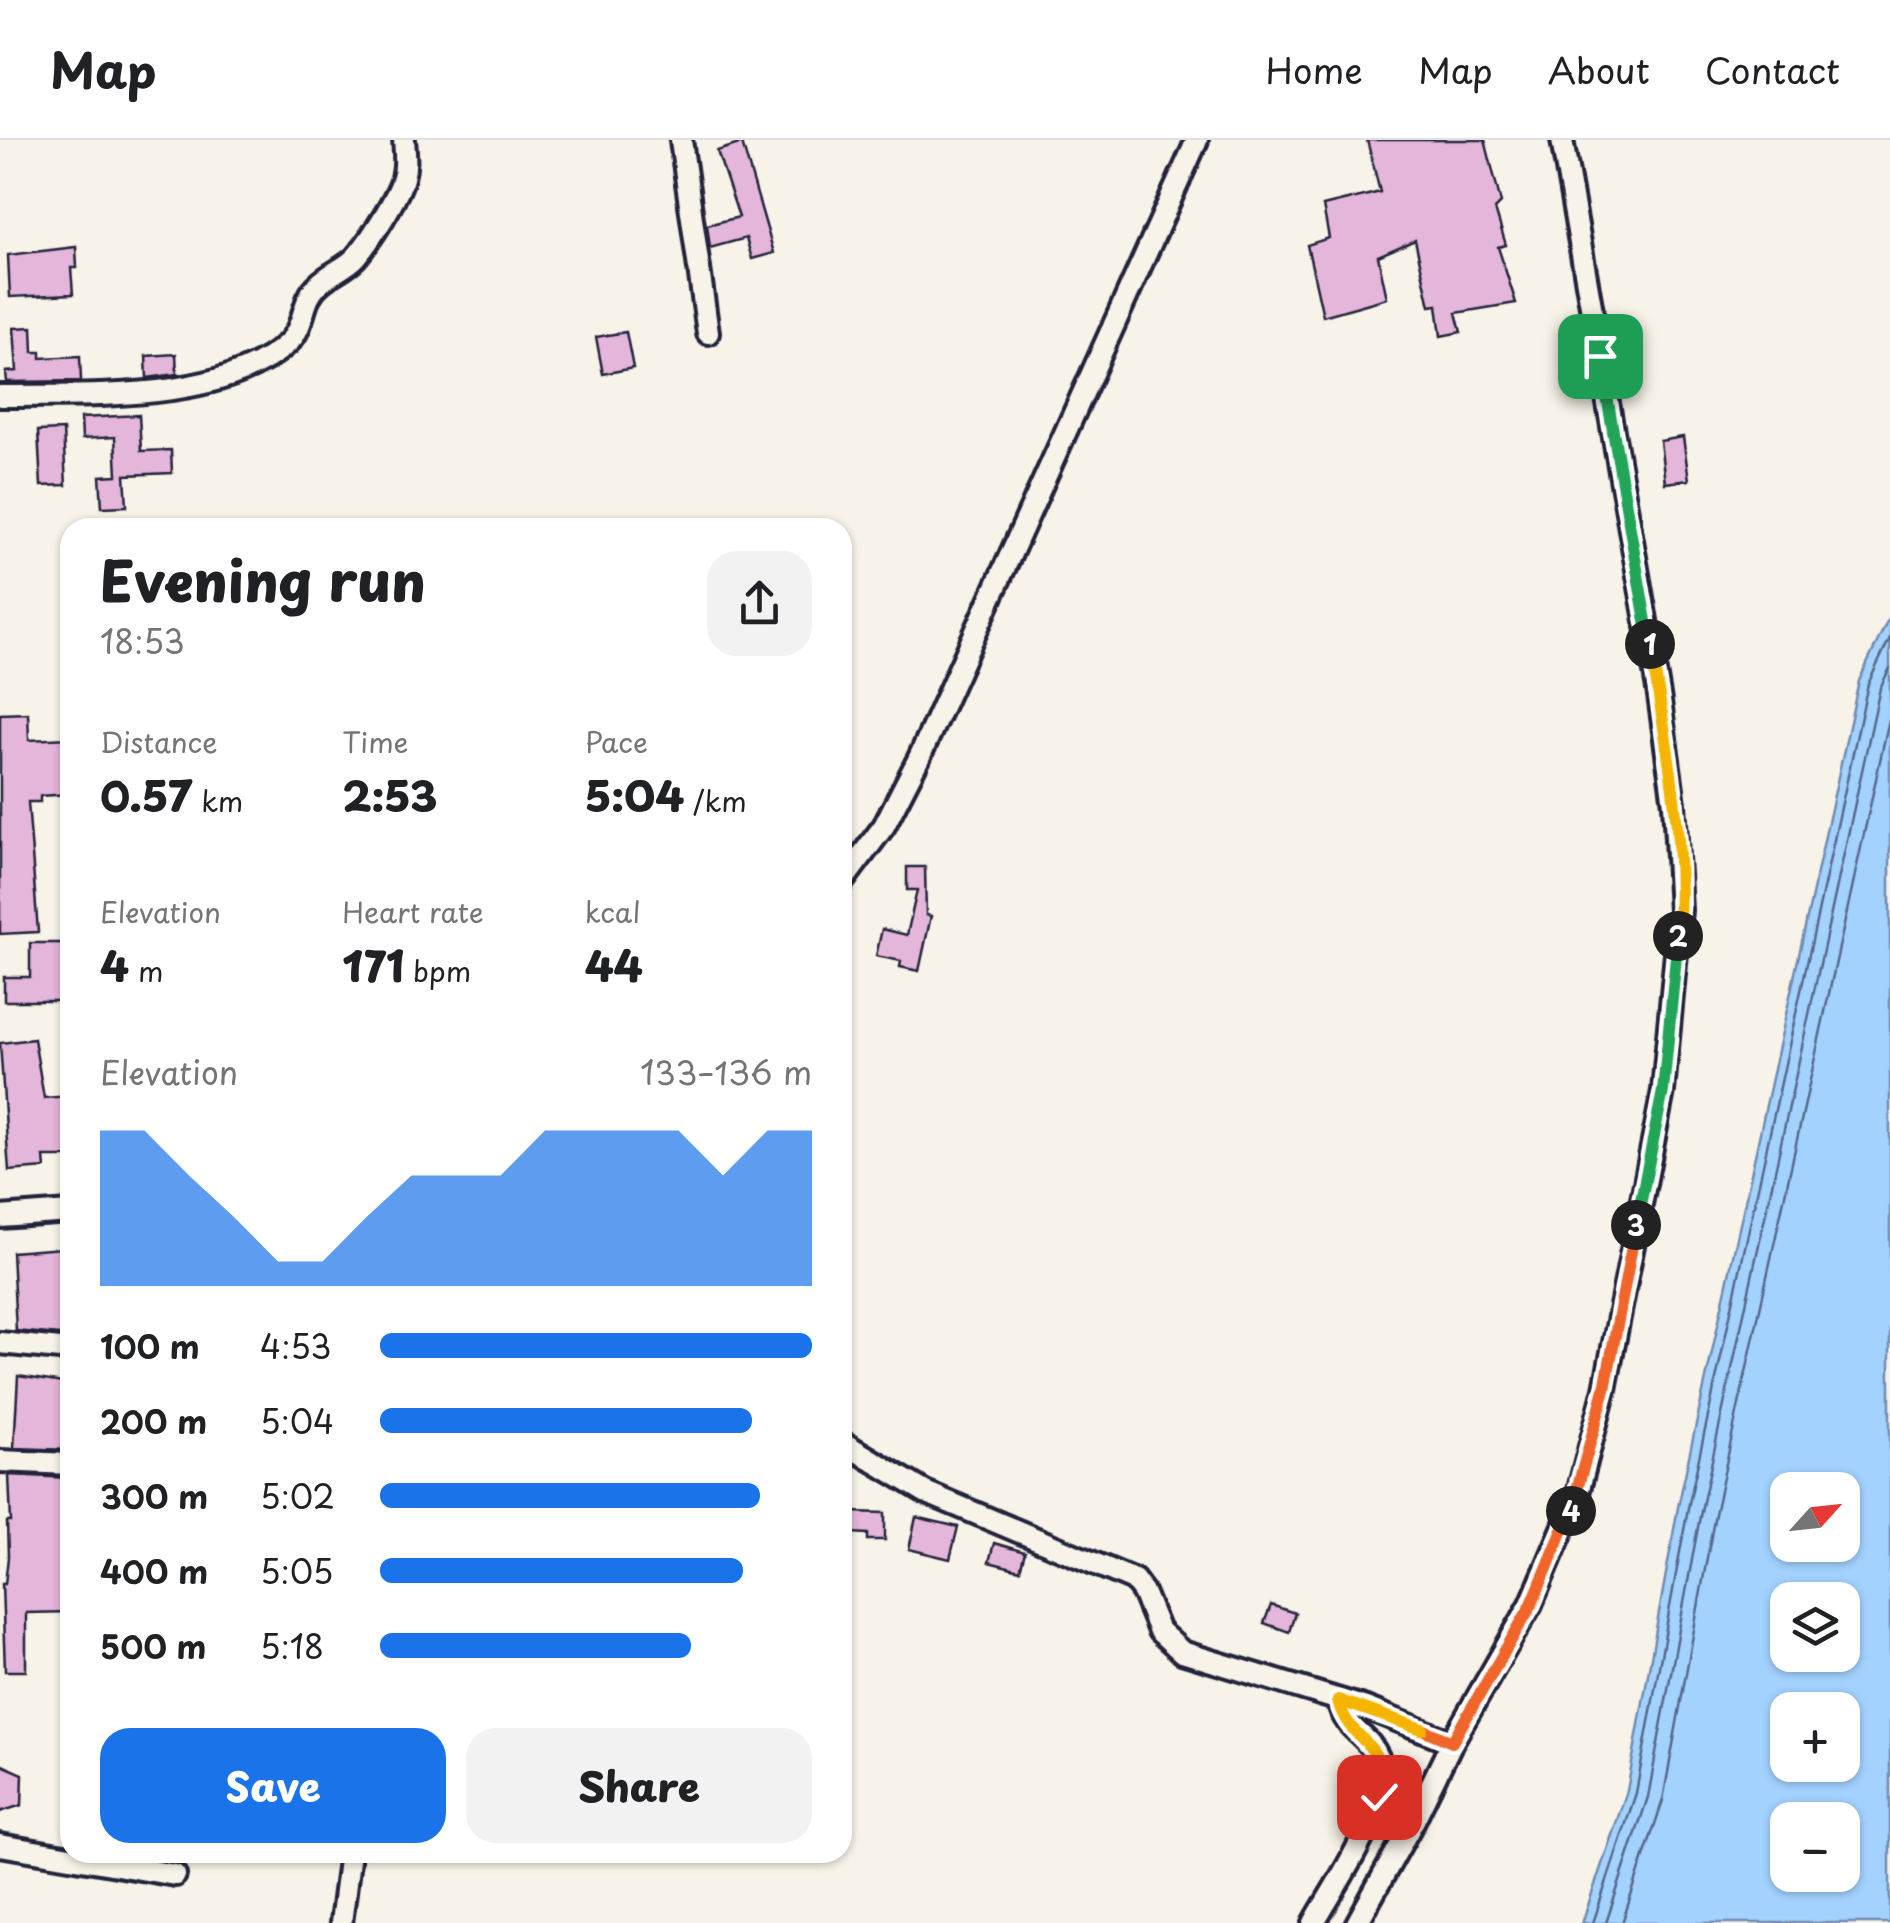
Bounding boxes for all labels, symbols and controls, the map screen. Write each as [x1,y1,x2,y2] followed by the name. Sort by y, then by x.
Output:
[50,33,156,105] text: Map
[1266,43,1363,96] text: Home
[1418,43,1493,96] text: Map
[1548,43,1650,96] text: About
[1705,43,1840,96] text: Contact
[1558,314,1643,399] pin
[1573,329,1628,384] icon: arrive
[100,538,426,621] text: Evening run
[707,551,812,656] button: share
[100,617,185,665] text: 18:53
[1625,619,1675,669] pin: 1
[1643,622,1657,665] text: 1
[100,720,218,763] text: Distance
[342,720,409,763] text: Time
[585,720,648,763] text: Pace
[100,763,192,826] text: 0.57
[342,763,438,826] text: 2:53
[585,763,684,826] text: 5:04
[192,779,243,822] text: km
[684,779,747,822] text: /km
[100,890,221,933] text: Elevation
[342,890,484,933] text: Heart rate
[585,890,641,933] text: kcal
[1653,911,1703,961] pin: 2
[1668,914,1688,957] text: 2
[100,933,129,996] text: 4
[342,933,404,996] text: 171
[585,933,643,996] text: 44
[129,949,163,992] text: m
[404,949,471,992] text: bpm
[100,1048,238,1096] text: Elevation
[640,1048,812,1096] text: 133–136 m
[1611,1200,1661,1250] pin: 3
[1627,1203,1645,1246] text: 3
[100,1322,200,1370] text: 100 m
[260,1322,331,1370] text: 4:53
[100,1397,207,1445] text: 200 m
[260,1397,334,1445] text: 5:04
[100,1472,208,1520] text: 300 m
[260,1472,335,1520] text: 5:02
[1770,1472,1860,1562] north arrow
[1770,1472,1860,1892] map controls
[1546,1486,1596,1536] pin: 4
[1561,1489,1581,1532] text: 4
[100,1547,208,1595] text: 400 m
[260,1547,333,1595] text: 5:05
[1770,1582,1860,1672] button: layers
[100,1622,206,1670] text: 500 m
[260,1622,324,1670] text: 5:18
[1770,1692,1860,1782] button: +
[100,1728,446,1843] button: Save
[466,1728,812,1843] button: Share
[1337,1755,1422,1840] pin
[1352,1770,1407,1825] icon: check
[1770,1802,1860,1892] button: −

